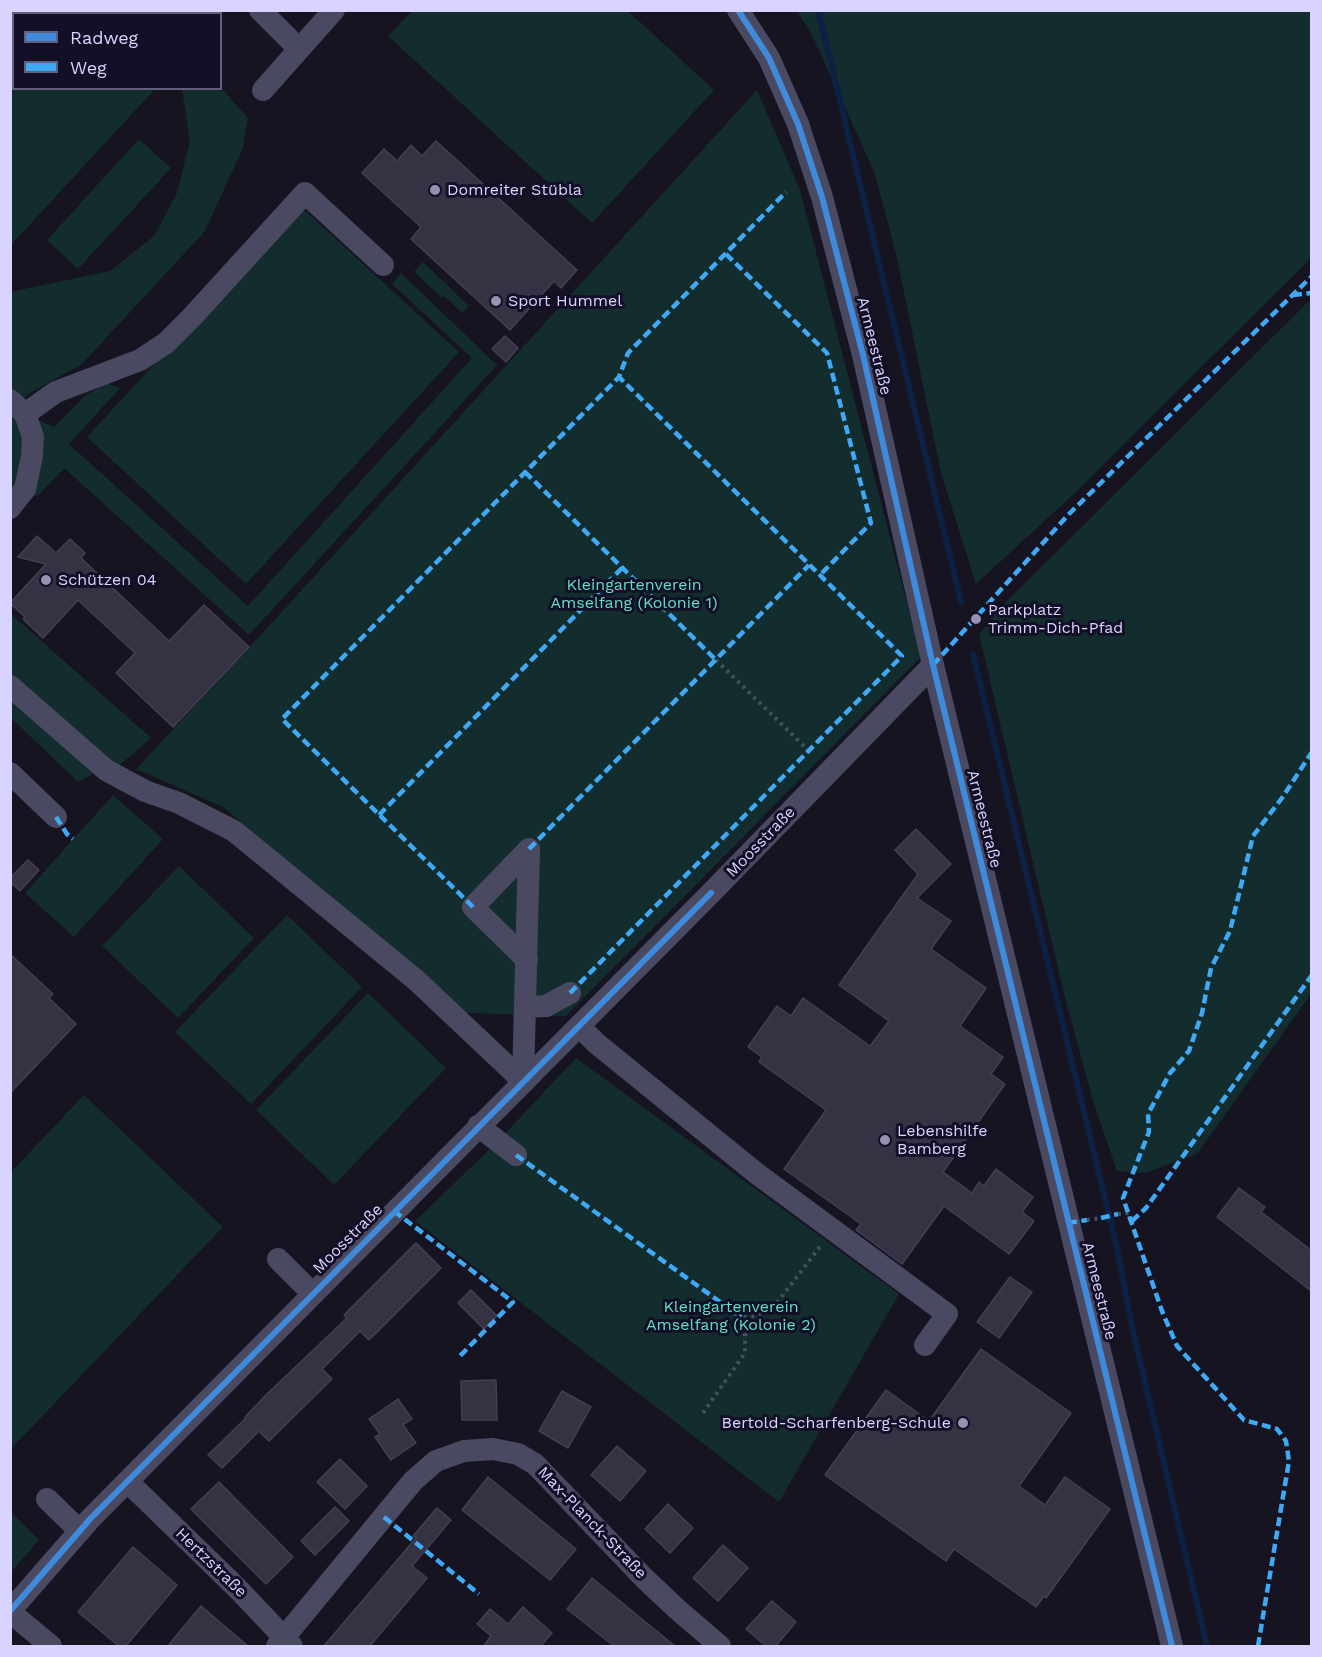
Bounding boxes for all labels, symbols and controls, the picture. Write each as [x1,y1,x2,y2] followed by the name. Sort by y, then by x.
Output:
[12,12,222,90] legend
[70,27,138,48] text: Radweg
[70,57,107,78] text: Weg
[447,180,582,200] place label: Domreiter Stübla
[428,183,442,197] marker: Domreiter Stübla
[508,291,622,311] place label: Sport Hummel
[489,294,503,308] marker: Sport Hummel
[853,295,895,397] street label: Armeestraße
[58,570,156,590] place label: Schützen 04
[39,573,53,587] marker: Schützen 04
[550,575,718,613] park label: Kleingartenverein Amselfang (Kolonie 1)
[988,600,1123,638] place label: Parkplatz Trimm-Dich-Pfad
[969,612,983,626] marker: Parkplatz Trimm-Dich-Pfad
[963,768,1005,870] street label: Armeestraße
[723,803,799,881] street label: Moosstraße
[897,1121,988,1159] place label: Lebenshilfe Bamberg
[878,1133,892,1147] marker: Lebenshilfe Bamberg
[309,1200,387,1278] street label: Moosstraße
[1078,1240,1120,1342] street label: Armeestraße
[646,1297,816,1335] park label: Kleingartenverein Amselfang (Kolonie 2)
[722,1413,951,1433] place label: Bertold-Scharfenberg-Schule
[956,1416,970,1430] marker: Bertold-Scharfenberg-Schule
[534,1463,650,1583] street label: Max-Planck-Straße
[171,1524,251,1602] street label: Hertzstraße

